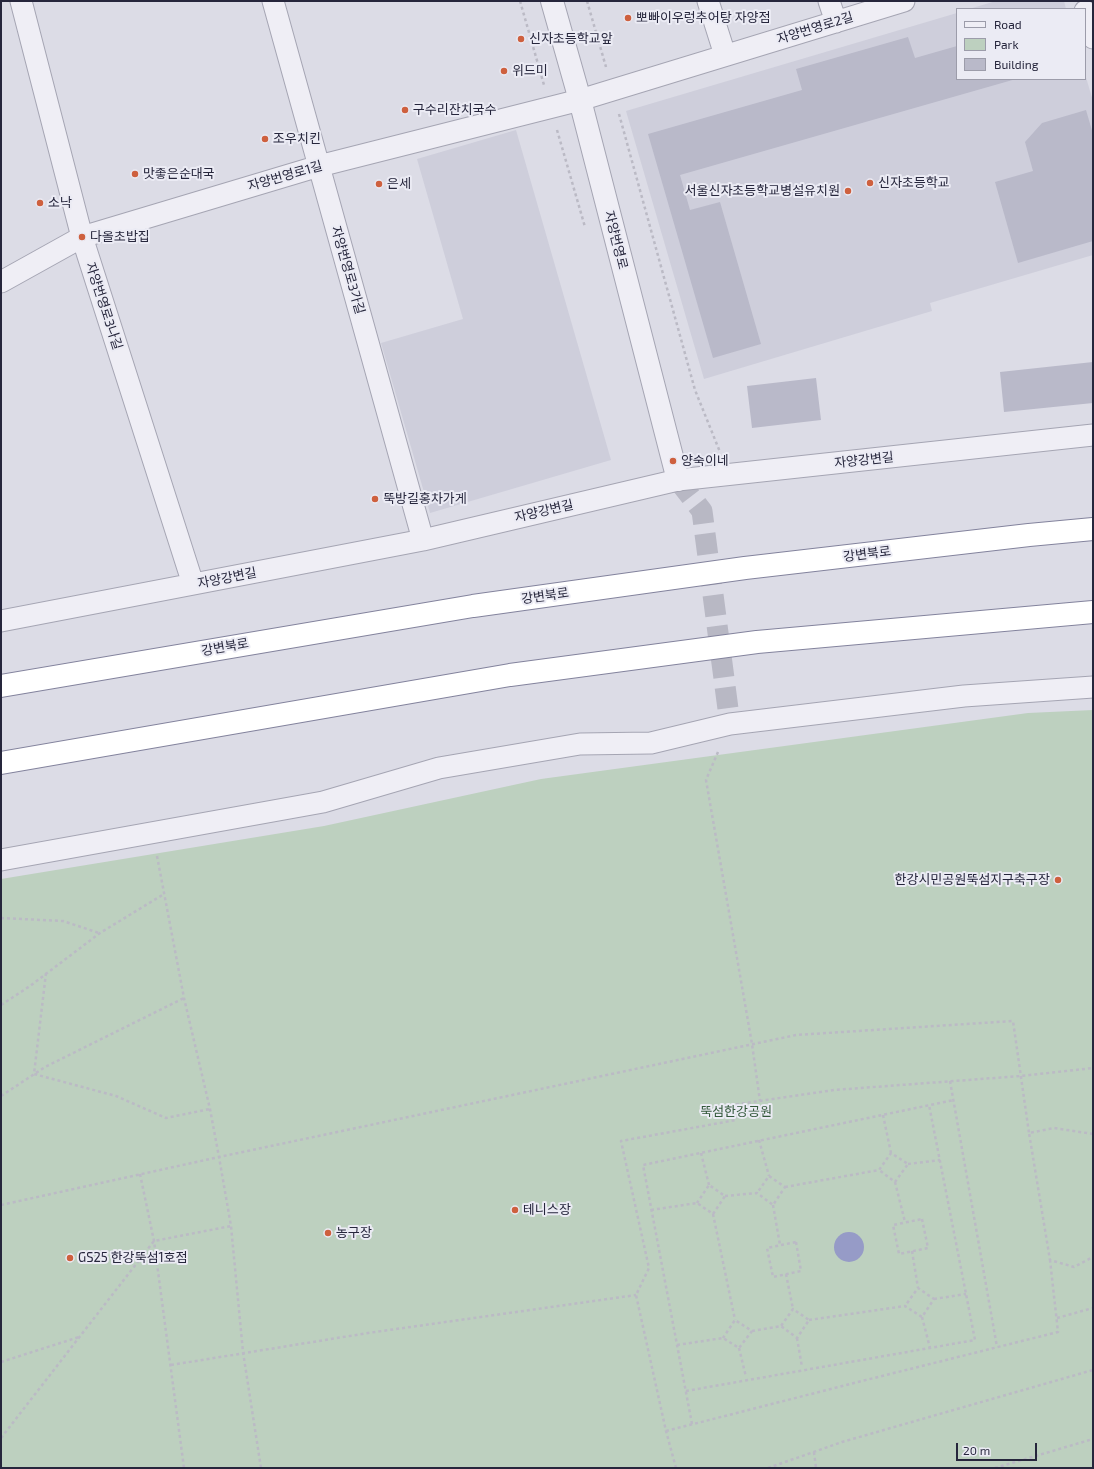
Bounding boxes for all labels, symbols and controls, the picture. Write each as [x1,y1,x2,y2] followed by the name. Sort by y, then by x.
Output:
[956,8,1086,80] legend
[775,9,855,47] street label: 자양번영로2길
[636,10,770,26] place label: 뽀빠이우렁추어탕 자양점
[623,13,633,23] marker: 뽀빠이우렁추어탕 자양점
[994,17,1022,31] text: Road
[529,31,613,47] place label: 신자초등학교앞
[516,34,526,44] marker: 신자초등학교앞
[994,37,1019,51] text: Park
[994,57,1038,71] text: Building
[512,63,548,79] place label: 위드미
[499,66,509,76] marker: 위드미
[413,102,497,118] place label: 구수리잔치국수
[400,105,410,115] marker: 구수리잔치국수
[273,131,321,147] place label: 조우치킨
[260,134,270,144] marker: 조우치킨
[246,158,324,194] street label: 자양번영로1길
[143,166,215,182] place label: 맛좋은순대국
[130,169,140,179] marker: 맛좋은순대국
[878,175,950,191] place label: 신자초등학교
[387,176,411,192] place label: 은세
[865,178,875,188] marker: 신자초등학교
[374,179,384,189] marker: 은세
[685,183,840,199] place label: 서울신자초등학교병설유치원
[843,186,853,196] marker: 서울신자초등학교병설유치원
[48,195,72,211] place label: 소낙
[35,198,45,208] marker: 소낙
[601,209,631,271] street label: 자양번영로
[328,224,368,316] street label: 자양번영로3가길
[90,229,150,245] place label: 다올초밥집
[77,232,87,242] marker: 다올초밥집
[83,260,125,352] street label: 자양번영로3나길
[833,449,895,471] street label: 자양강변길
[681,453,729,469] place label: 양숙이네
[668,456,678,466] marker: 양숙이네
[383,491,467,507] place label: 뚝방길홍차가게
[370,494,380,504] marker: 뚝방길홍차가게
[513,497,575,525] street label: 자양강변길
[842,543,892,565] street label: 강변북로
[196,565,258,591] street label: 자양강변길
[520,585,570,607] street label: 강변북로
[200,635,250,659] street label: 강변북로
[895,872,1050,888] place label: 한강시민공원뚝섬지구축구장
[1053,875,1063,885] marker: 한강시민공원뚝섬지구축구장
[700,1104,772,1120] park label: 뚝섬한강공원
[523,1202,571,1218] place label: 테니스장
[510,1205,520,1215] marker: 테니스장
[336,1225,372,1241] place label: 농구장
[323,1228,333,1238] marker: 농구장
[78,1250,188,1266] place label: GS25 한강뚝섬1호점
[65,1253,75,1263] marker: GS25 한강뚝섬1호점
[958,1435,1039,1461] scale bar
[963,1443,990,1457] text: 20 m

